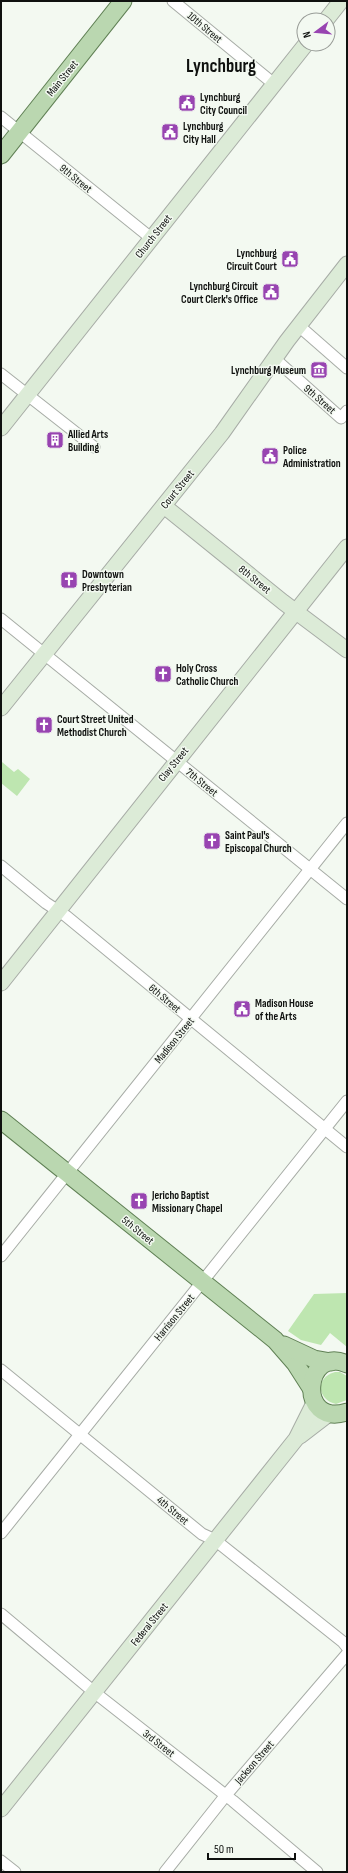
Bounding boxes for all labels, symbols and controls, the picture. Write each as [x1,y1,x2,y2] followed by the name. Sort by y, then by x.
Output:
[184,9,225,46] street label: 10th Street
[296,12,336,52] north arrow
[300,30,314,39] text: N
[186,55,256,78] district label: Lynchburg
[44,57,81,99] street label: Main Street
[200,91,247,117] place label: Lynchburg City Council
[177,93,197,113] public building icon: Lynchburg City Council
[183,120,224,146] place label: Lynchburg City Hall
[160,122,180,142] public building icon: Lynchburg City Hall
[57,161,95,196] street label: 9th Street
[132,211,175,261] street label: Church Street
[226,247,277,273] place label: Lynchburg Circuit Court
[280,249,300,269] public building icon: Lynchburg Circuit Court
[181,280,258,306] place label: Lynchburg Circuit Court Clerk's Office
[261,282,281,302] public building icon: Lynchburg Circuit Court Clerk's Office
[309,360,329,380] museum icon: Lynchburg Museum
[231,364,306,377] place label: Lynchburg Museum
[301,382,339,417] street label: 9th Street
[67,428,108,454] place label: Allied Arts Building
[45,430,65,450] building icon: Allied Arts Building
[282,444,341,470] place label: Police Administration
[260,446,280,466] public building icon: Police Administration
[158,467,197,511] street label: Court Street
[236,562,274,597] street label: 8th Street
[82,568,132,594] place label: Downtown Presbyterian
[59,570,79,590] church icon: Downtown Presbyterian
[176,662,239,688] place label: Holy Cross Catholic Church
[153,664,173,684] church icon: Holy Cross Catholic Church
[57,713,134,739] place label: Court Street United Methodist Church
[34,715,54,735] church icon: Court Street United Methodist Church
[156,744,192,784] street label: Clay Street
[183,766,221,800] street label: 7th Street
[225,829,292,855] place label: Saint Paul's Episcopal Church
[202,831,222,851] church icon: Saint Paul's Episcopal Church
[146,981,184,1016] street label: 6th Street
[255,997,314,1023] place label: Madison House of the Arts
[232,999,252,1019] public building icon: Madison House of the Arts
[152,1014,197,1066] street label: Madison Street
[151,1189,223,1215] place label: Jericho Baptist Missionary Chapel
[129,1191,149,1211] church icon: Jericho Baptist Missionary Chapel
[119,1214,157,1248] street label: 5th Street
[152,1291,198,1343] street label: Harrison Street
[154,1493,192,1528] street label: 4th Street
[128,1600,171,1648] street label: Federal Street
[140,1727,178,1760] street label: 3rd Street
[231,1738,277,1787] street label: Jackson Street
[208,1835,295,1861] scale bar
[214,1842,234,1857] text: 50 m

